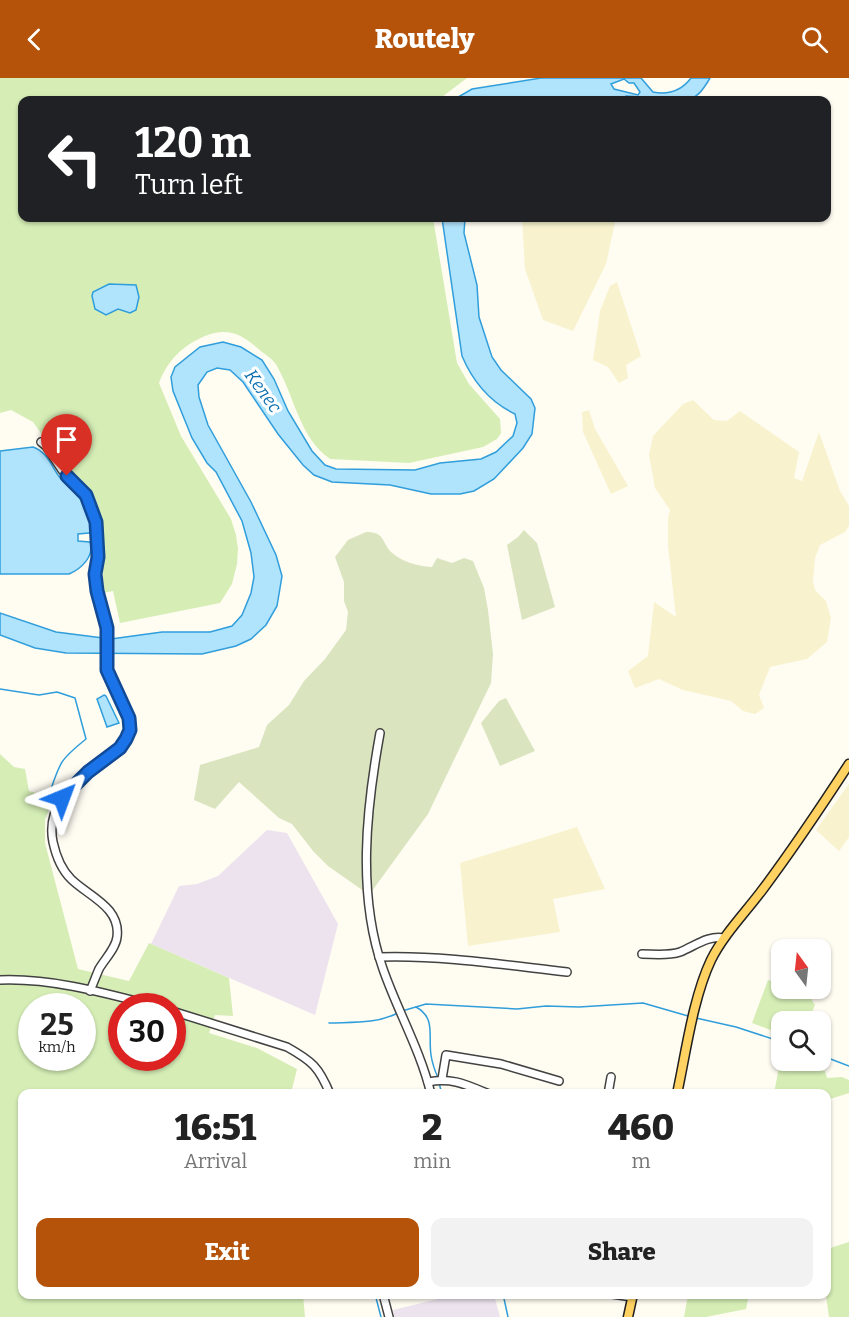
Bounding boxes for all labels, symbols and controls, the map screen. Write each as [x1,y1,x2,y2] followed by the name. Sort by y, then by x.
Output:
[18,23,51,56] icon: back
[375,23,474,55] text: Routely
[798,23,831,56] icon: search
[135,118,251,168] text: 120 m
[36,120,114,198] icon: left
[135,169,243,201] text: Turn left
[240,365,286,417] water label: Келес
[41,414,92,476] pin
[50,423,83,456] icon: arrive
[30,766,94,830] position arrow
[771,939,831,999] north arrow
[771,939,831,1071] map controls
[108,993,186,1071] speed limit sign: 30
[40,1007,74,1043] text: 25
[771,1011,831,1071] button: search
[38,1038,76,1056] text: km/h
[175,1106,256,1150] text: 16:51
[422,1106,442,1150] text: 2
[608,1106,674,1150] text: 460
[184,1149,247,1173] text: Arrival
[413,1149,451,1173] text: min
[631,1149,650,1173] text: m
[36,1218,419,1287] button: Exit
[431,1218,813,1287] button: Share

